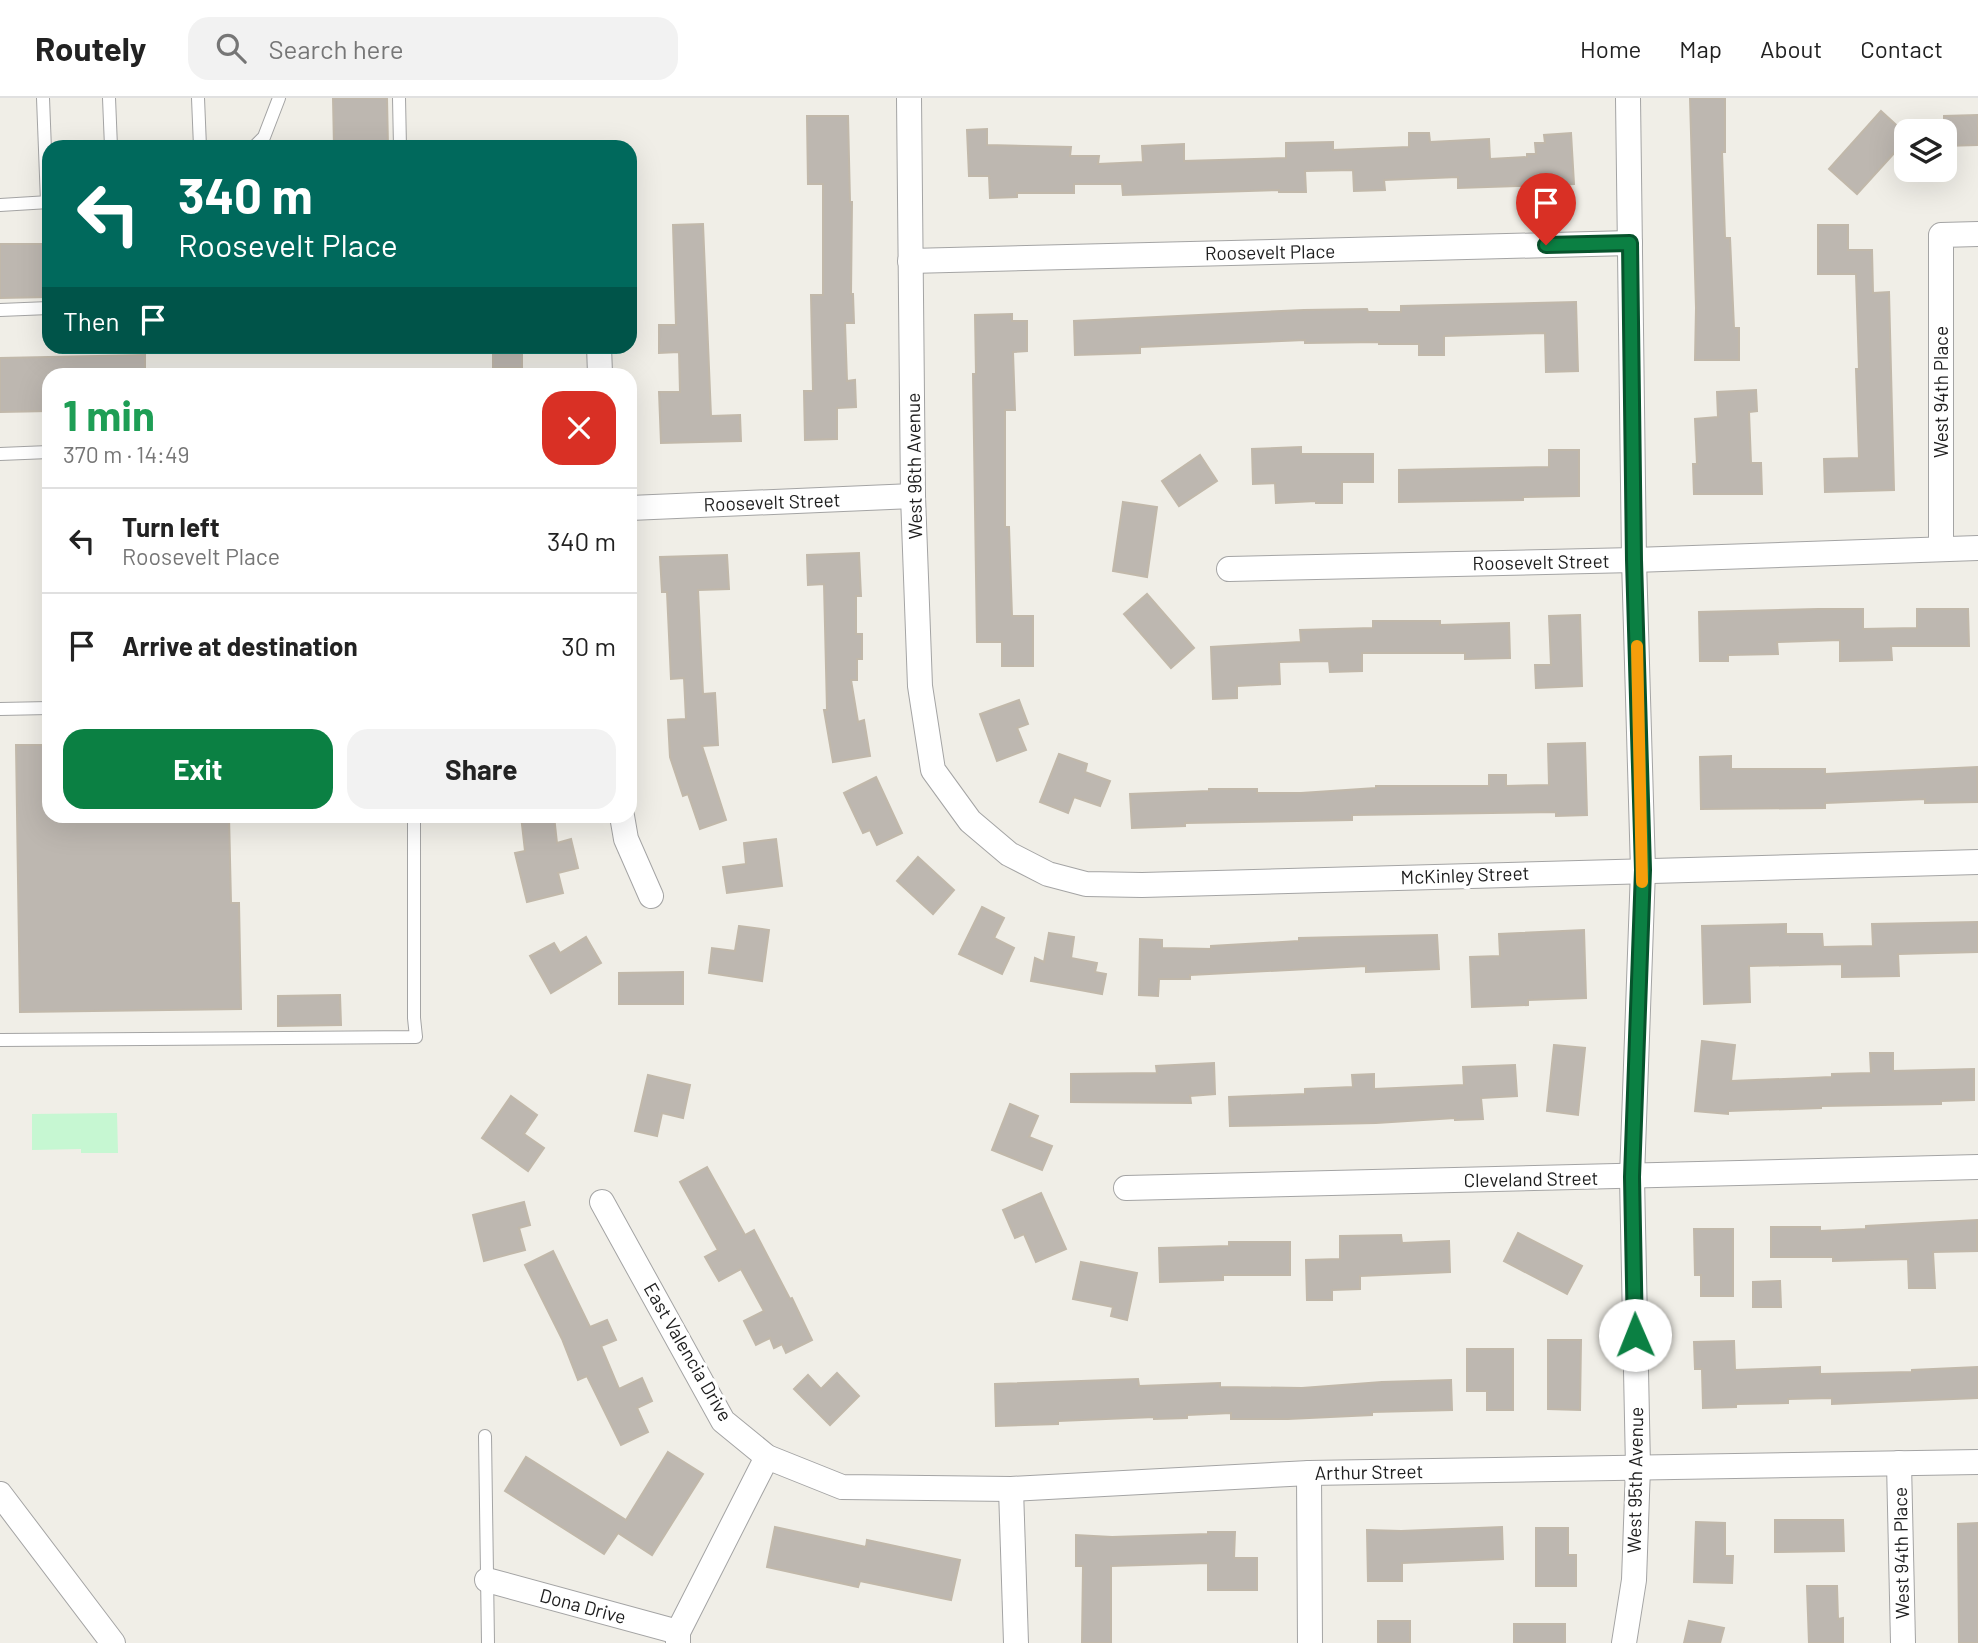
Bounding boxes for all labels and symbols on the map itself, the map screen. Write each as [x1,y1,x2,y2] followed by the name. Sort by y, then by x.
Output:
[1516,173,1576,245] pin
[1205,239,1335,264] street label: Roosevelt Place
[1929,326,1952,458] street label: West 94th Place
[901,393,926,539] street label: West 96th Avenue
[703,488,841,515] street label: Roosevelt Street
[1472,549,1610,574] street label: Roosevelt Street
[1400,861,1530,888] street label: McKinley Street
[1463,1166,1599,1191] street label: Cleveland Street
[639,1278,737,1425] street label: East Valencia Drive
[1598,1298,1672,1372] position arrow
[1622,1407,1647,1553] street label: West 95th Avenue
[1314,1459,1424,1484] street label: Arthur Street
[1888,1487,1913,1619] street label: West 94th Place
[538,1583,629,1628] street label: Dona Drive

